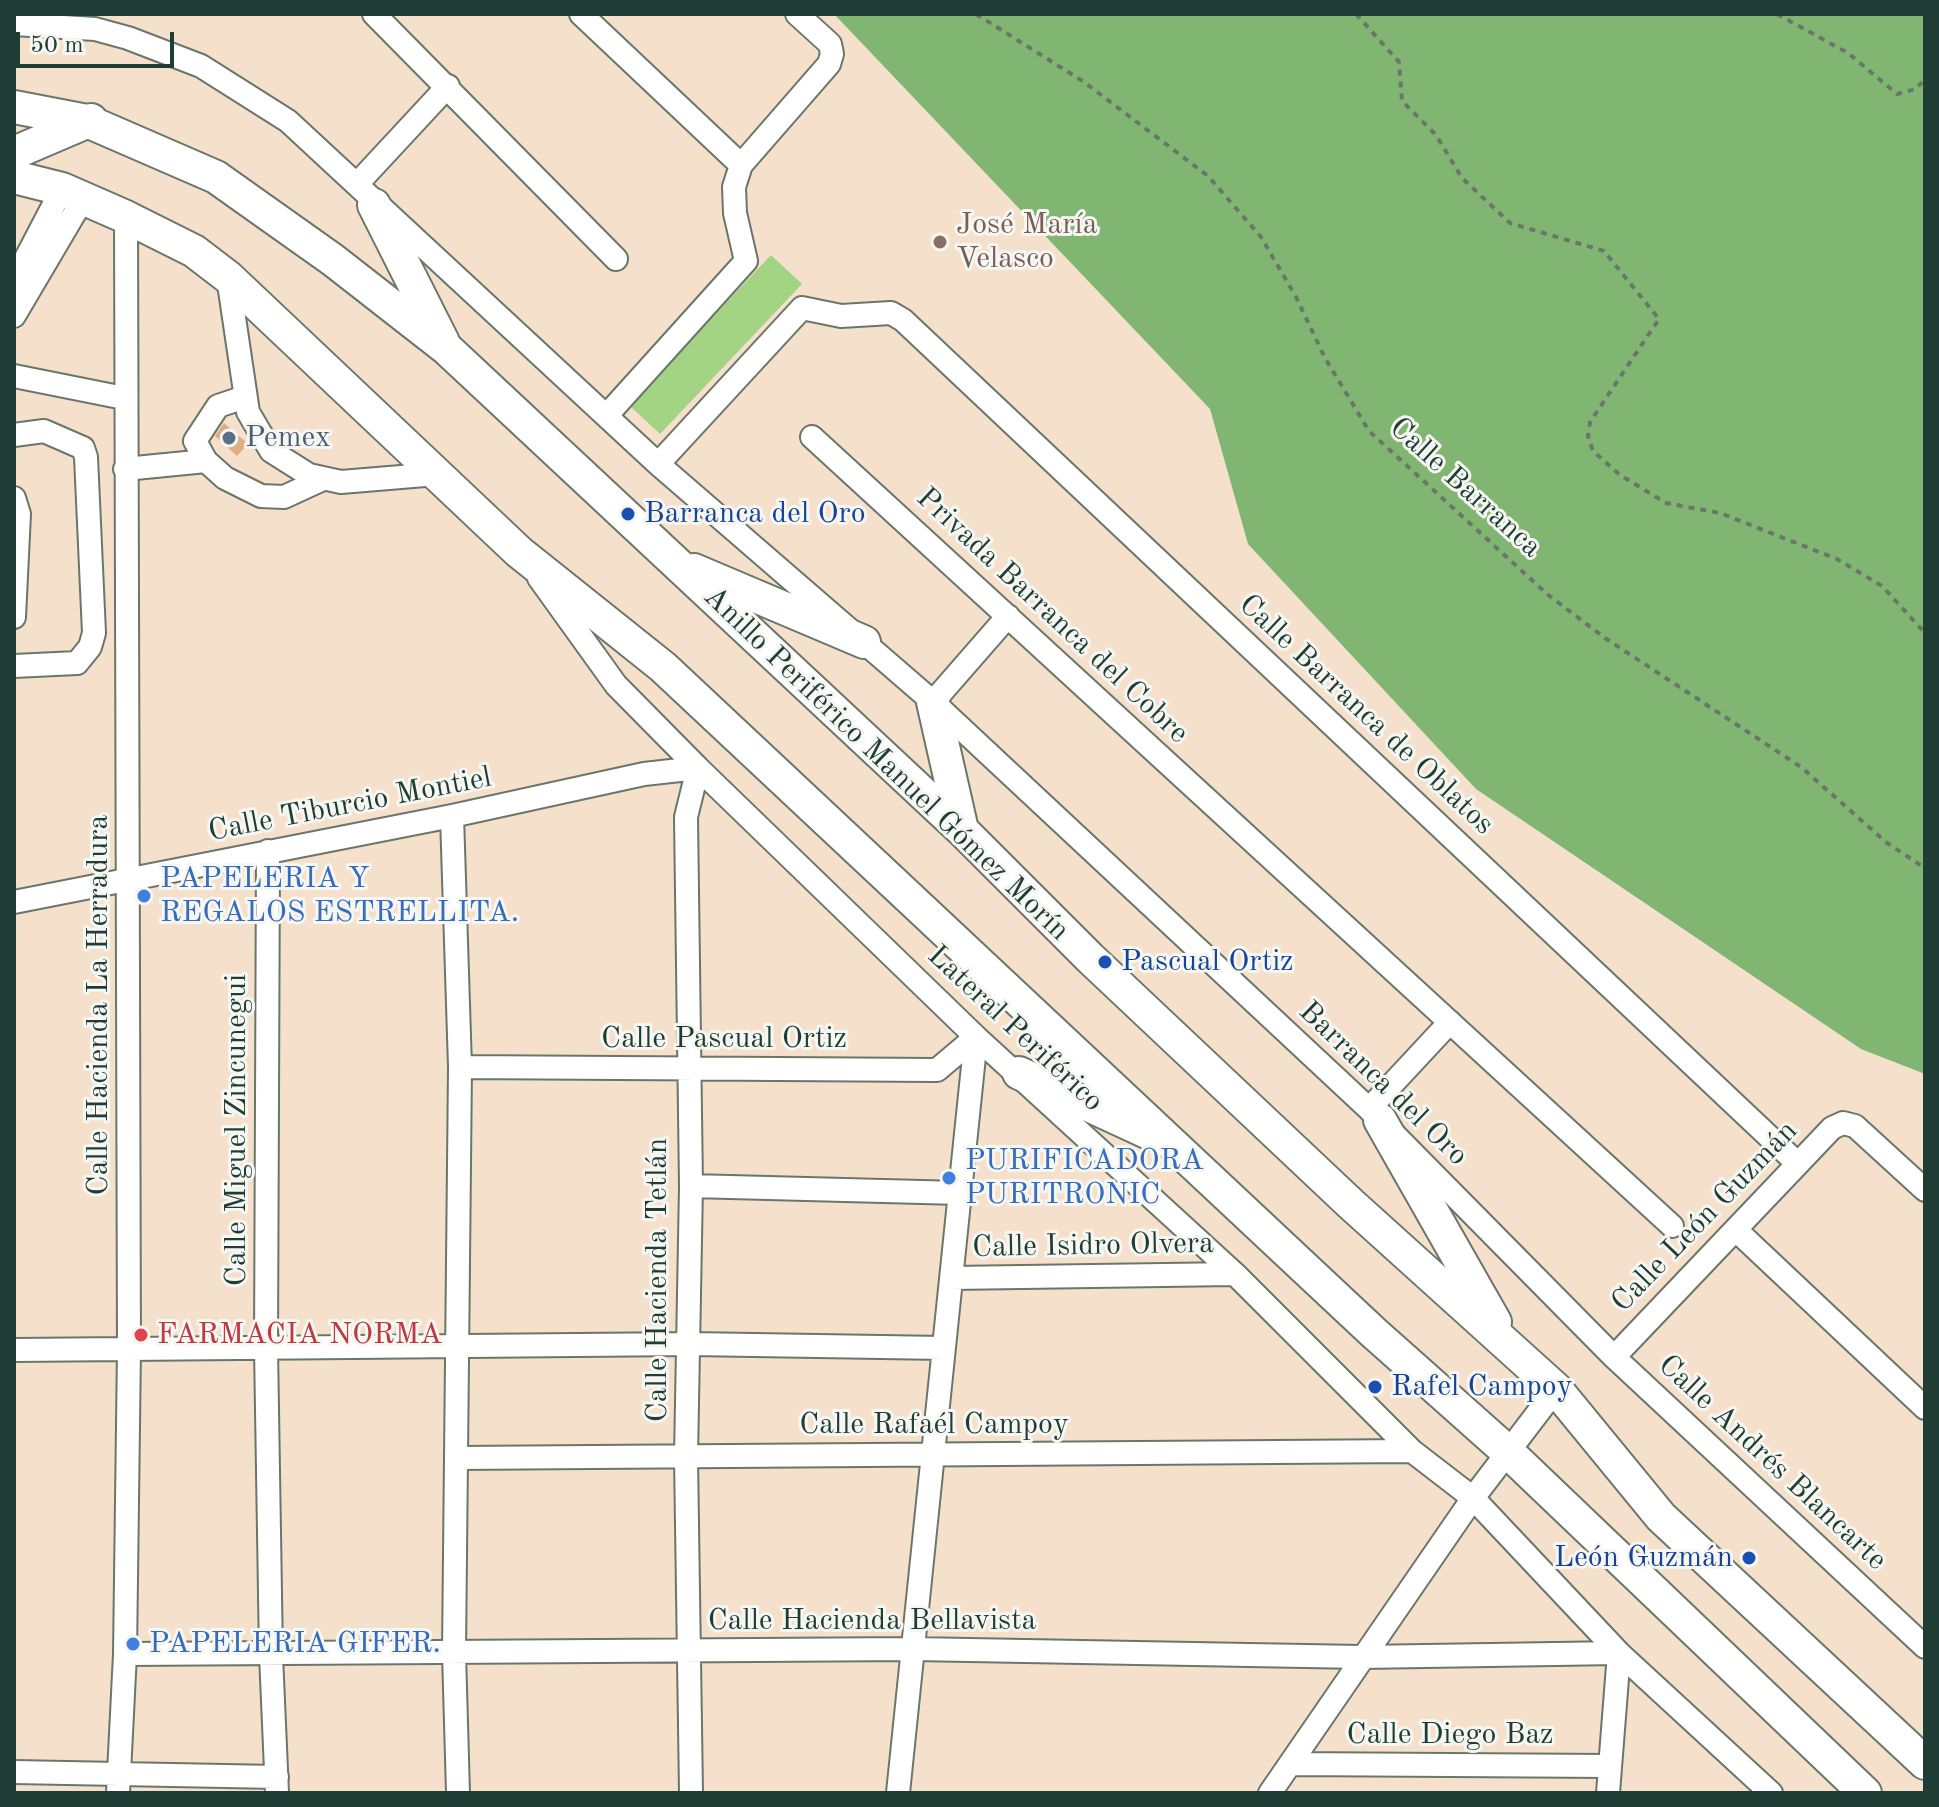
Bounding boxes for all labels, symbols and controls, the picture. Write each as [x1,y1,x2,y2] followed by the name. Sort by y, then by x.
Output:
[20,16,178,66] scale bar
[30,34,84,58] text: 50 m
[956,207,1097,278] place label: José María Velasco
[931,233,949,251] marker: José María Velasco
[1381,410,1549,566] street label: Calle Barranca
[245,420,331,456] place label: Pemex
[220,429,238,447] marker: Pemex
[908,480,1196,752] street label: Privada Barranca del Cobre
[644,496,866,532] place label: Barranca del Oro
[619,505,637,523] marker: Barranca del Oro
[695,579,1077,949] street label: Anillo Periférico Manuel Gómez Morín
[1231,587,1501,843] street label: Calle Barranca de Oblatos
[205,760,495,850] street label: Calle Tiburcio Montiel
[81,815,117,1195] street label: Calle Hacienda La Herradura
[160,861,519,932] place label: PAPELERIA Y REGALOS ESTRELLITA.
[135,887,153,905] marker: PAPELERIA Y REGALOS ESTRELLITA.
[919,938,1111,1120] street label: Lateral Periférico
[1121,944,1293,980] place label: Pascual Ortiz
[1096,953,1114,971] marker: Pascual Ortiz
[219,974,255,1286] street label: Calle Miguel Zincunegui
[1291,994,1475,1174] street label: Barranca del Oro
[601,1021,847,1057] street label: Calle Pascual Ortiz
[1604,1114,1806,1320] street label: Calle León Guzmán
[640,1138,676,1422] street label: Calle Hacienda Tetlán
[965,1143,1204,1214] place label: PURIFICADORA PURITRONIC
[940,1169,958,1187] marker: PURIFICADORA PURITRONIC
[972,1226,1214,1266] street label: Calle Isidro Olvera
[157,1317,443,1353] place label: FARMACIA NORMA
[132,1326,150,1344] marker: FARMACIA NORMA
[1650,1348,1894,1578] street label: Calle Andrés Blancarte
[1391,1369,1573,1405] place label: Rafel Campoy
[1366,1378,1384,1396] marker: Rafel Campoy
[799,1407,1069,1443] street label: Calle Rafaél Campoy
[1554,1540,1733,1576] place label: León Guzmán
[1740,1549,1758,1567] marker: León Guzmán
[708,1603,1036,1639] street label: Calle Hacienda Bellavista
[149,1626,441,1662] place label: PAPELERIA GIFER.
[124,1635,142,1653] marker: PAPELERIA GIFER.
[1347,1717,1553,1753] street label: Calle Diego Baz

